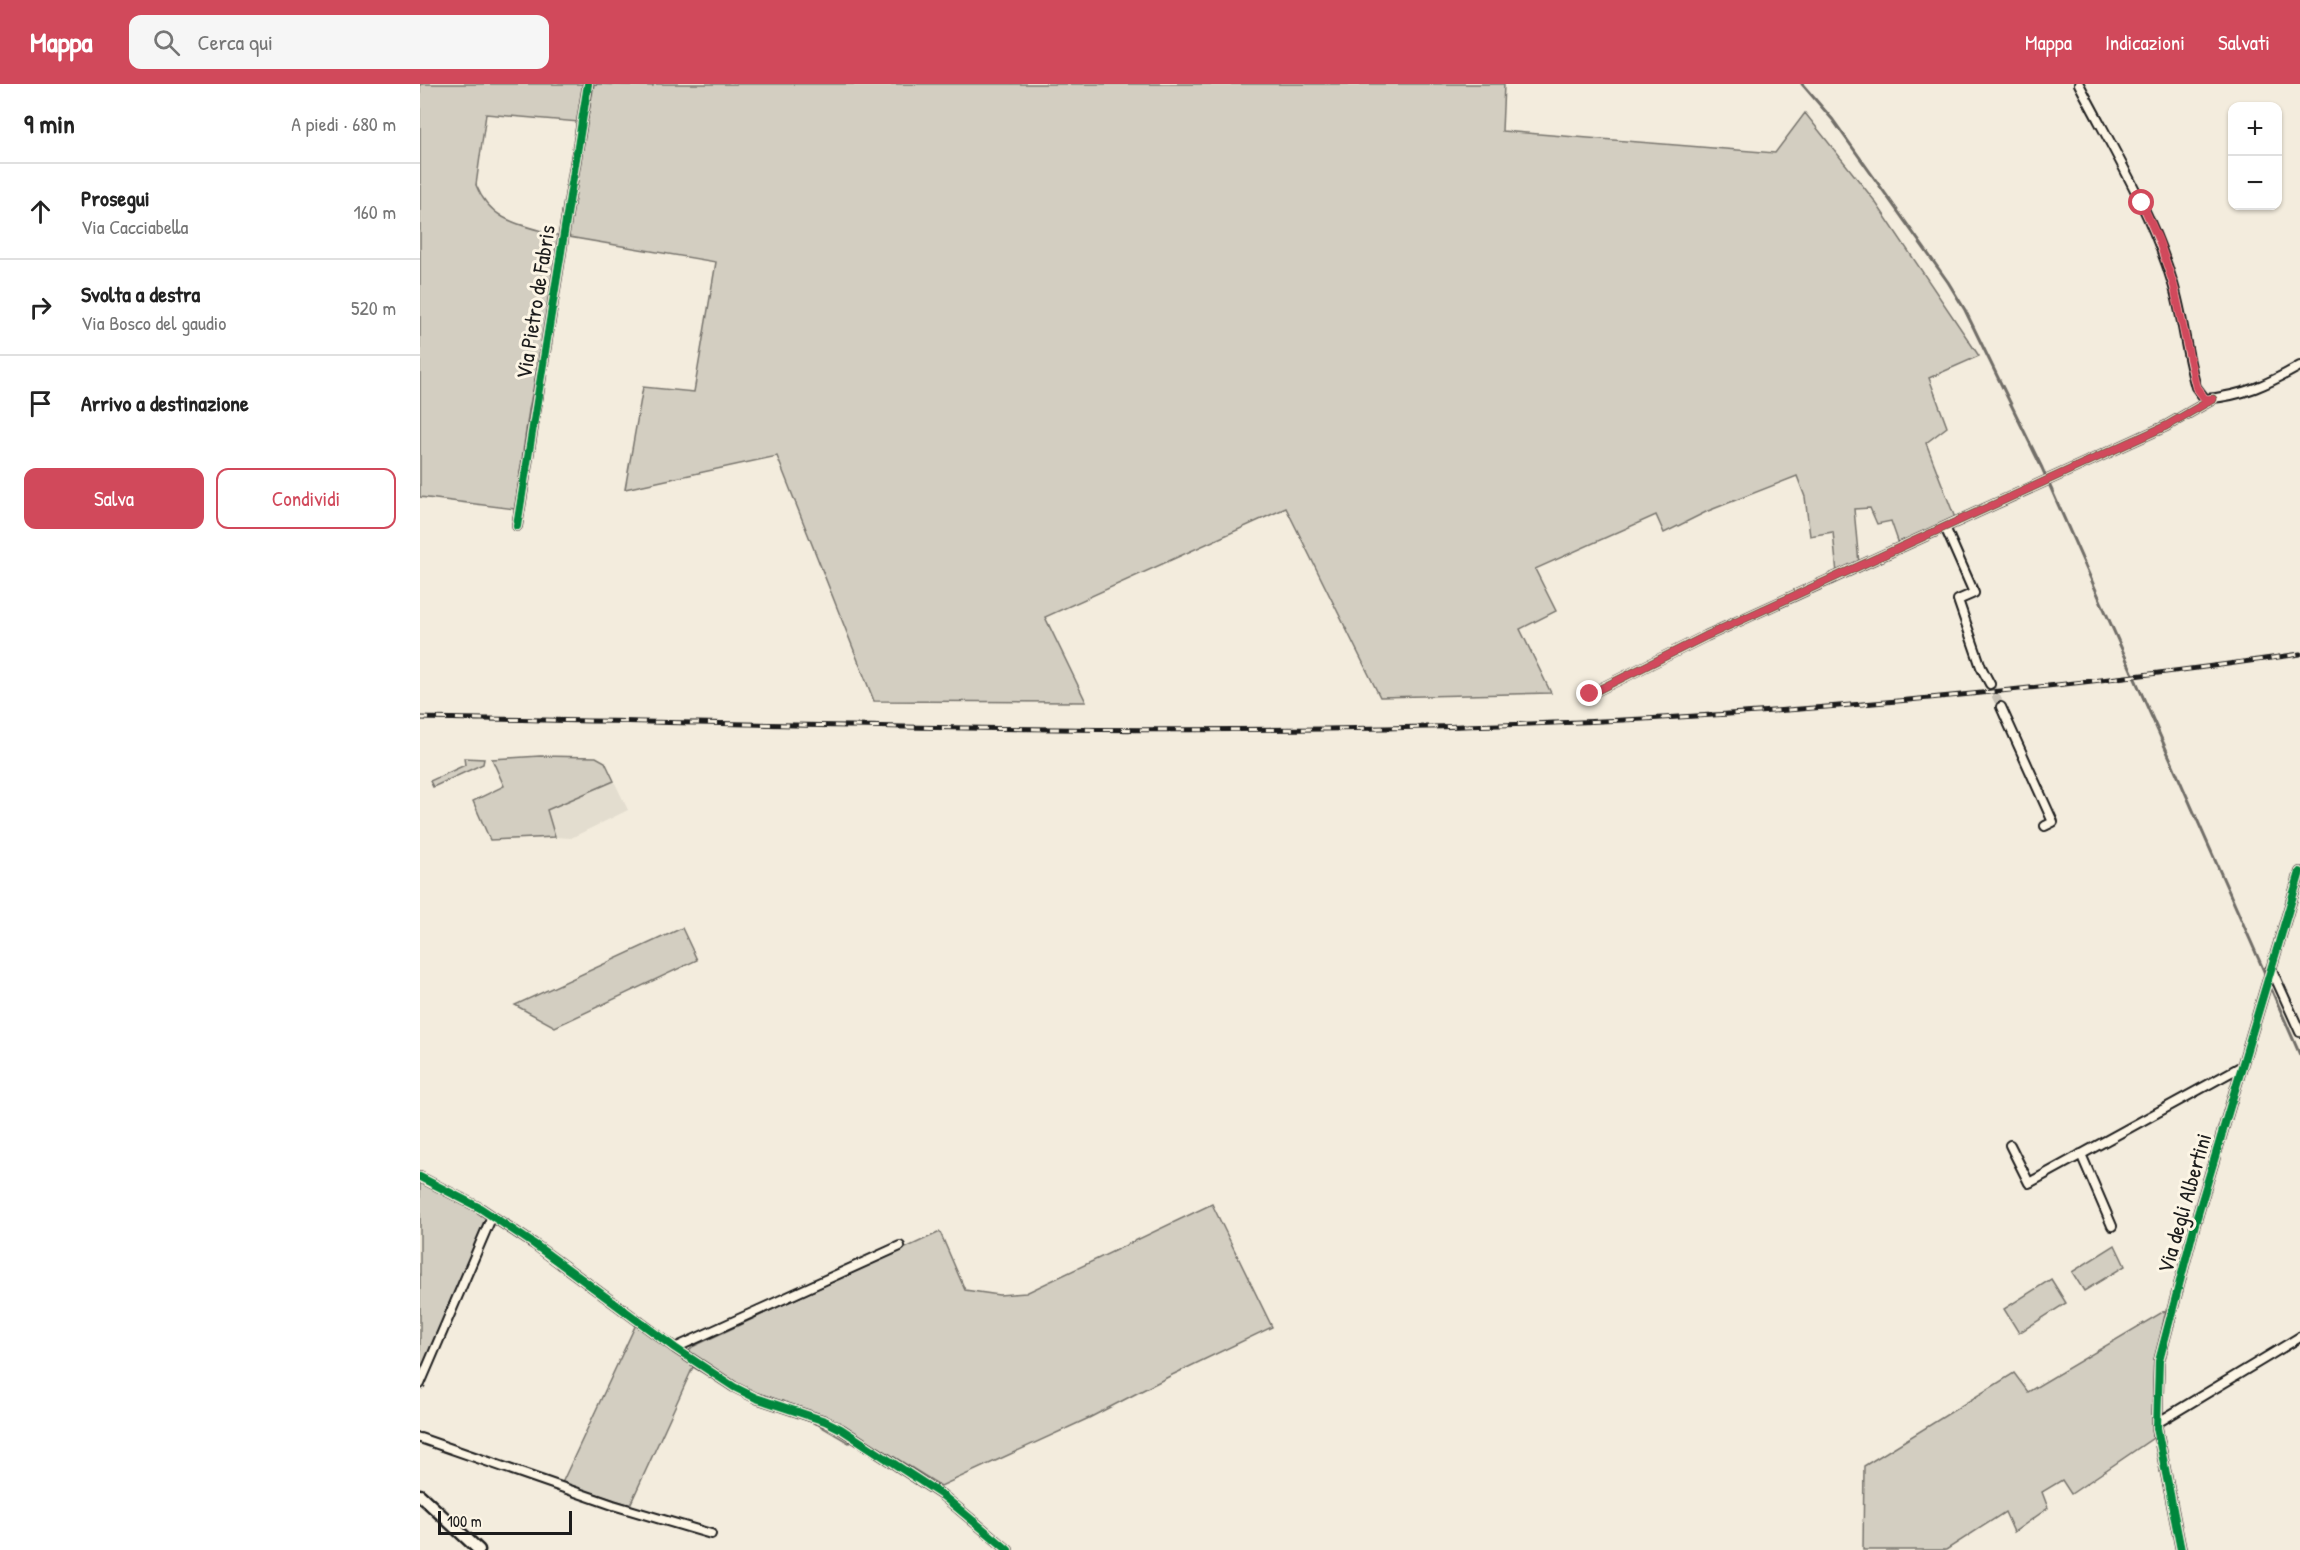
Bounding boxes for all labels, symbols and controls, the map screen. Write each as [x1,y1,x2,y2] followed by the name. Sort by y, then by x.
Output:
[129,15,549,69] search box
[30,23,93,61] text: Mappa
[150,26,183,59] icon: search
[198,27,273,57] text: Cerca qui
[2025,28,2072,57] text: Mappa
[2105,28,2185,57] text: Indicazioni
[2218,28,2270,57] text: Salvati
[2228,102,2282,210] map controls
[2228,102,2282,156] button: +
[24,106,75,141] text: 9 min
[291,110,396,137] text: A piedi · 680 m
[2228,156,2282,210] button: −
[81,183,150,213] text: Prosegui
[2128,189,2154,215] route start
[24,195,57,228] icon: ahead
[354,198,396,225] text: 160 m
[81,213,188,240] text: Via Cacciabella
[508,223,562,381] street label: Via Pietro de Fabris
[81,279,200,309] text: Svolta a destra
[24,291,57,324] icon: right
[351,294,396,321] text: 520 m
[81,309,226,336] text: Via Bosco del gaudio
[24,387,57,420] icon: arrive
[81,388,249,418] text: Arrivo a destinazione
[24,468,204,529] button: Salva
[216,468,396,529] button: Condividi
[1576,680,1602,706] route end
[2150,1130,2218,1276] street label: Via degli Albertini
[438,1508,572,1536] scale bar
[447,1510,482,1532] text: 100 m

